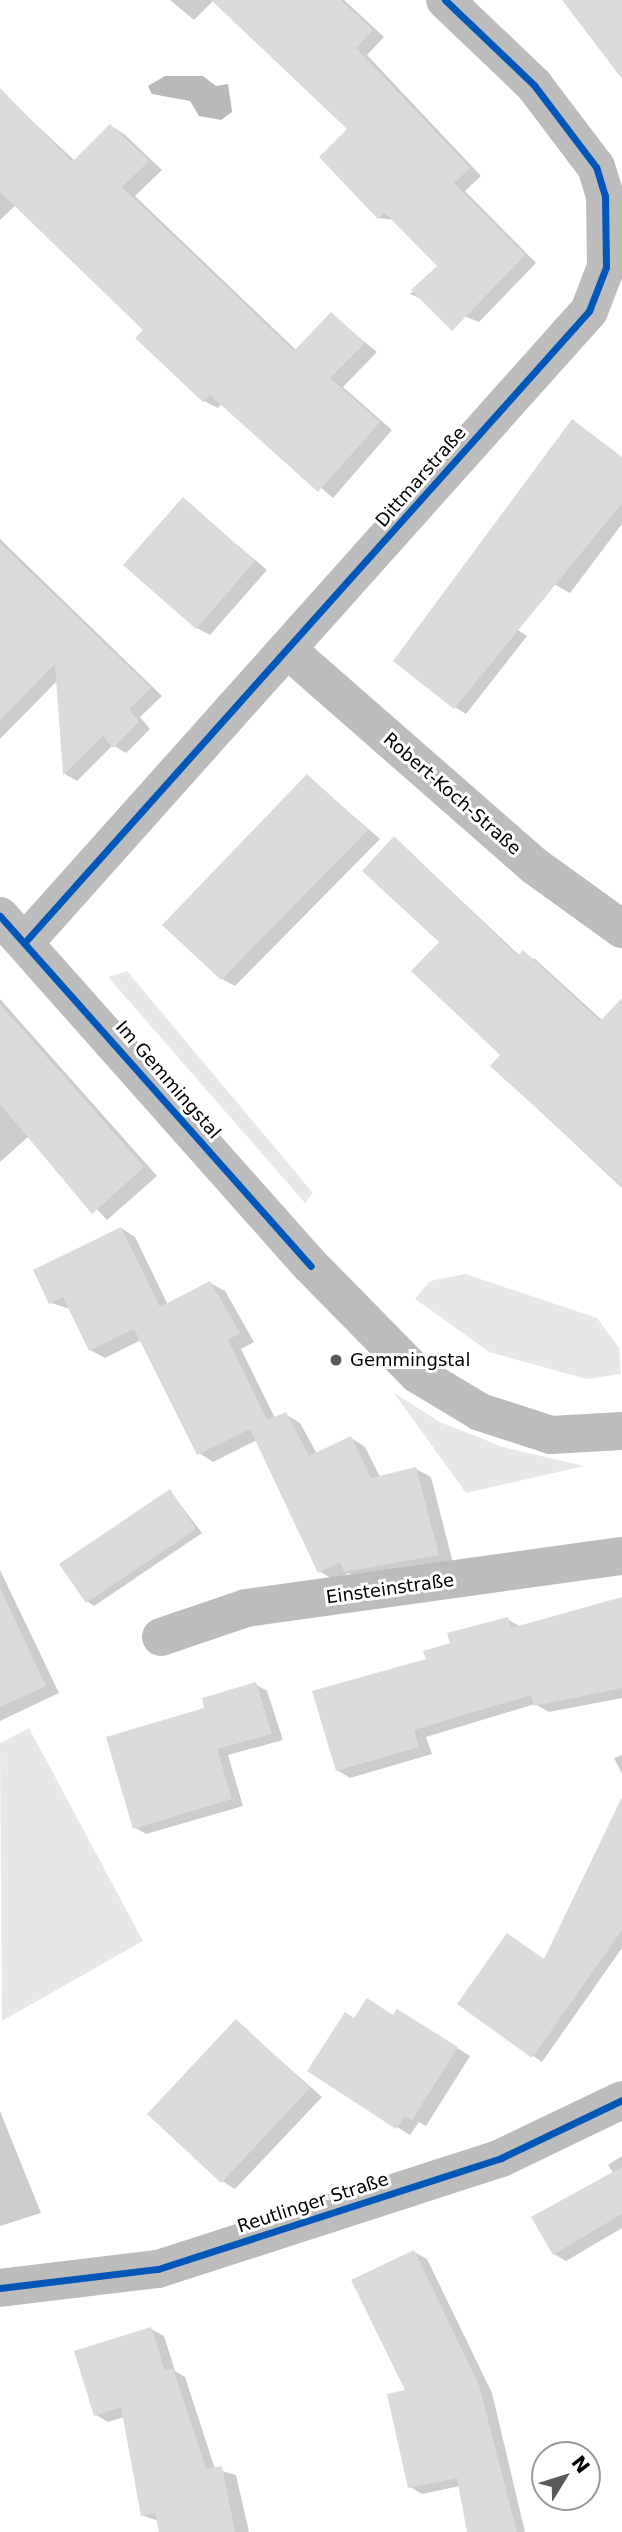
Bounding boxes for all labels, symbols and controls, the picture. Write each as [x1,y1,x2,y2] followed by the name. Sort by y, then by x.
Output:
[371,422,471,532] street label: Dittmarstraße
[379,728,525,860] street label: Robert-Koch-Straße
[111,1017,225,1143] street label: Im Gemmingstal
[350,1349,470,1371] place label: Gemmingstal
[328,1352,344,1368] marker: Gemmingstal
[325,1569,455,1609] street label: Einsteinstraße
[235,2168,391,2238] street label: Reutlinger Straße
[531,2441,601,2511] north arrow
[567,2451,595,2477] text: N

